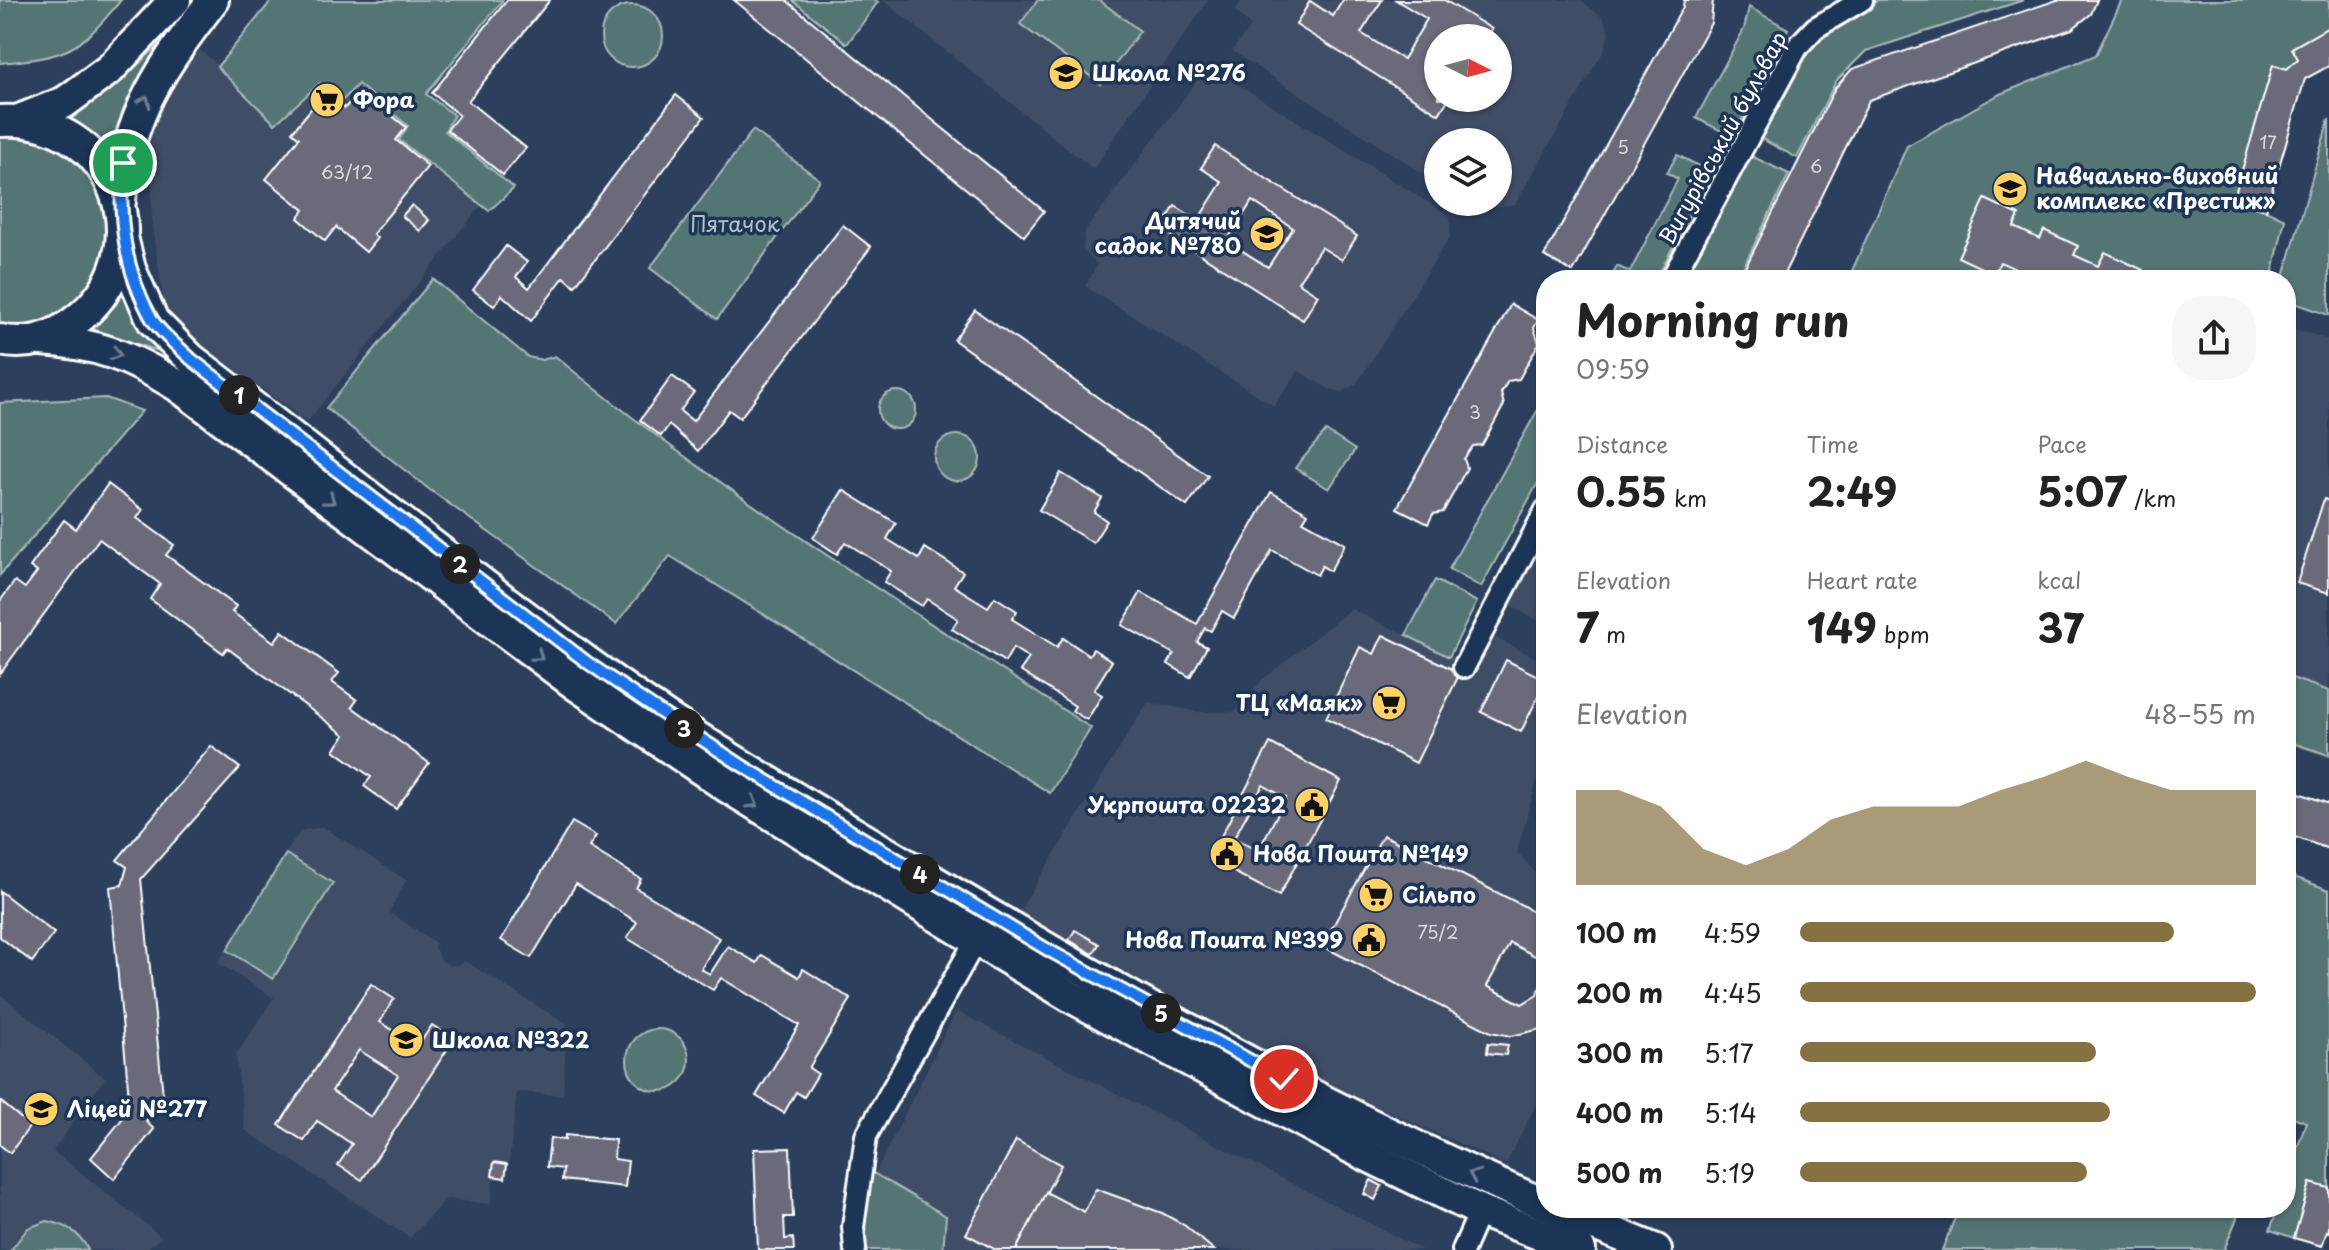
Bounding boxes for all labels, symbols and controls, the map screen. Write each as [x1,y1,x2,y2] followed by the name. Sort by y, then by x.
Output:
[1424,24,1512,112] north arrow
[1424,24,1512,216] map controls
[1649,25,1794,250] street label: Вигурівський бульвар
[1047,54,1085,92] school or university icon: Школа №276
[1092,55,1246,88] place label: Школа №276
[308,81,346,119] supermarket icon: Фора
[353,82,414,115] place label: Фора
[136,95,152,110] one-way arrow
[1424,128,1512,216] button: layers
[2259,128,2277,155] house number: 17
[89,129,157,197] pin
[1617,133,1629,160] house number: 5
[101,141,145,185] icon: arrive
[1810,152,1822,179] house number: 6
[321,158,373,185] house number: 63/12
[2036,158,2279,216] place label: Навчально-виховний комплекс «Престиж»
[1991,170,2029,208] school or university icon: Навчально-виховний комплекс «Престиж»
[1095,203,1241,261] place label: Дитячий садок №780
[690,206,781,239] park label: Пятачок
[1248,215,1286,253] school or university icon: Дитячий садок №780
[1576,286,1850,352] text: Morning run
[2172,296,2256,380] button: share
[109,345,123,361] one-way arrow
[1576,349,1650,388] text: 09:59
[219,375,259,415] pin: 1
[234,378,244,411] text: 1
[1469,398,1481,425] house number: 3
[1576,427,1668,460] text: Distance
[1807,427,1859,460] text: Time
[2037,427,2087,460] text: Pace
[1576,460,1667,521] text: 0.55
[1807,460,1897,521] text: 2:49
[2037,460,2127,521] text: 5:07
[1667,481,1707,514] text: km
[2127,481,2176,514] text: /km
[321,491,336,505] one-way arrow
[440,544,480,584] pin: 2
[452,547,468,580] text: 2
[1576,563,1671,596] text: Elevation
[1807,563,1918,596] text: Heart rate
[2037,563,2081,596] text: kcal
[1576,596,1599,657] text: 7
[1807,596,1877,657] text: 149
[2037,596,2084,657] text: 37
[1599,617,1626,650] text: m
[1877,617,1930,650] text: bpm
[529,647,544,661] one-way arrow
[1370,684,1408,722] supermarket icon: ТЦ «Маяк»
[1236,685,1363,718] place label: ТЦ «Маяк»
[1576,694,1688,733] text: Elevation
[2144,694,2256,733] text: 48–55 m
[664,708,704,748] pin: 3
[677,711,691,744] text: 3
[1293,786,1331,824] public building icon: Укрпошта 02232
[1087,787,1286,820] place label: Укрпошта 02232
[744,793,759,808] one-way arrow
[1208,835,1246,873] public building icon: Нова Пошта №149
[1253,836,1469,869] place label: Нова Пошта №149
[900,854,940,894] pin: 4
[913,857,927,890] text: 4
[1357,876,1395,914] supermarket icon: Сільпо
[1402,877,1476,910] place label: Сільпо
[1576,913,1657,952] text: 100 m
[1704,913,1761,952] text: 4:59
[1418,918,1458,945] house number: 75/2
[1350,921,1388,959] public building icon: Нова Пошта №399
[1125,922,1343,955] place label: Нова Пошта №399
[1576,973,1663,1012] text: 200 m
[1704,973,1762,1012] text: 4:45
[1141,993,1181,1033] pin: 5
[1154,996,1168,1029] text: 5
[387,1021,425,1059] school or university icon: Школа №322
[432,1022,589,1055] place label: Школа №322
[1576,1033,1664,1072] text: 300 m
[1704,1033,1754,1072] text: 5:17
[1250,1045,1318,1113] pin
[1262,1057,1306,1101] icon: check
[22,1090,60,1128] school or university icon: Ліцей №277
[67,1091,208,1124] place label: Ліцей №277
[1576,1093,1664,1132] text: 400 m
[1704,1093,1757,1132] text: 5:14
[1576,1153,1662,1192] text: 500 m
[1704,1153,1755,1192] text: 5:19
[1468,1168,1482,1184] one-way arrow

